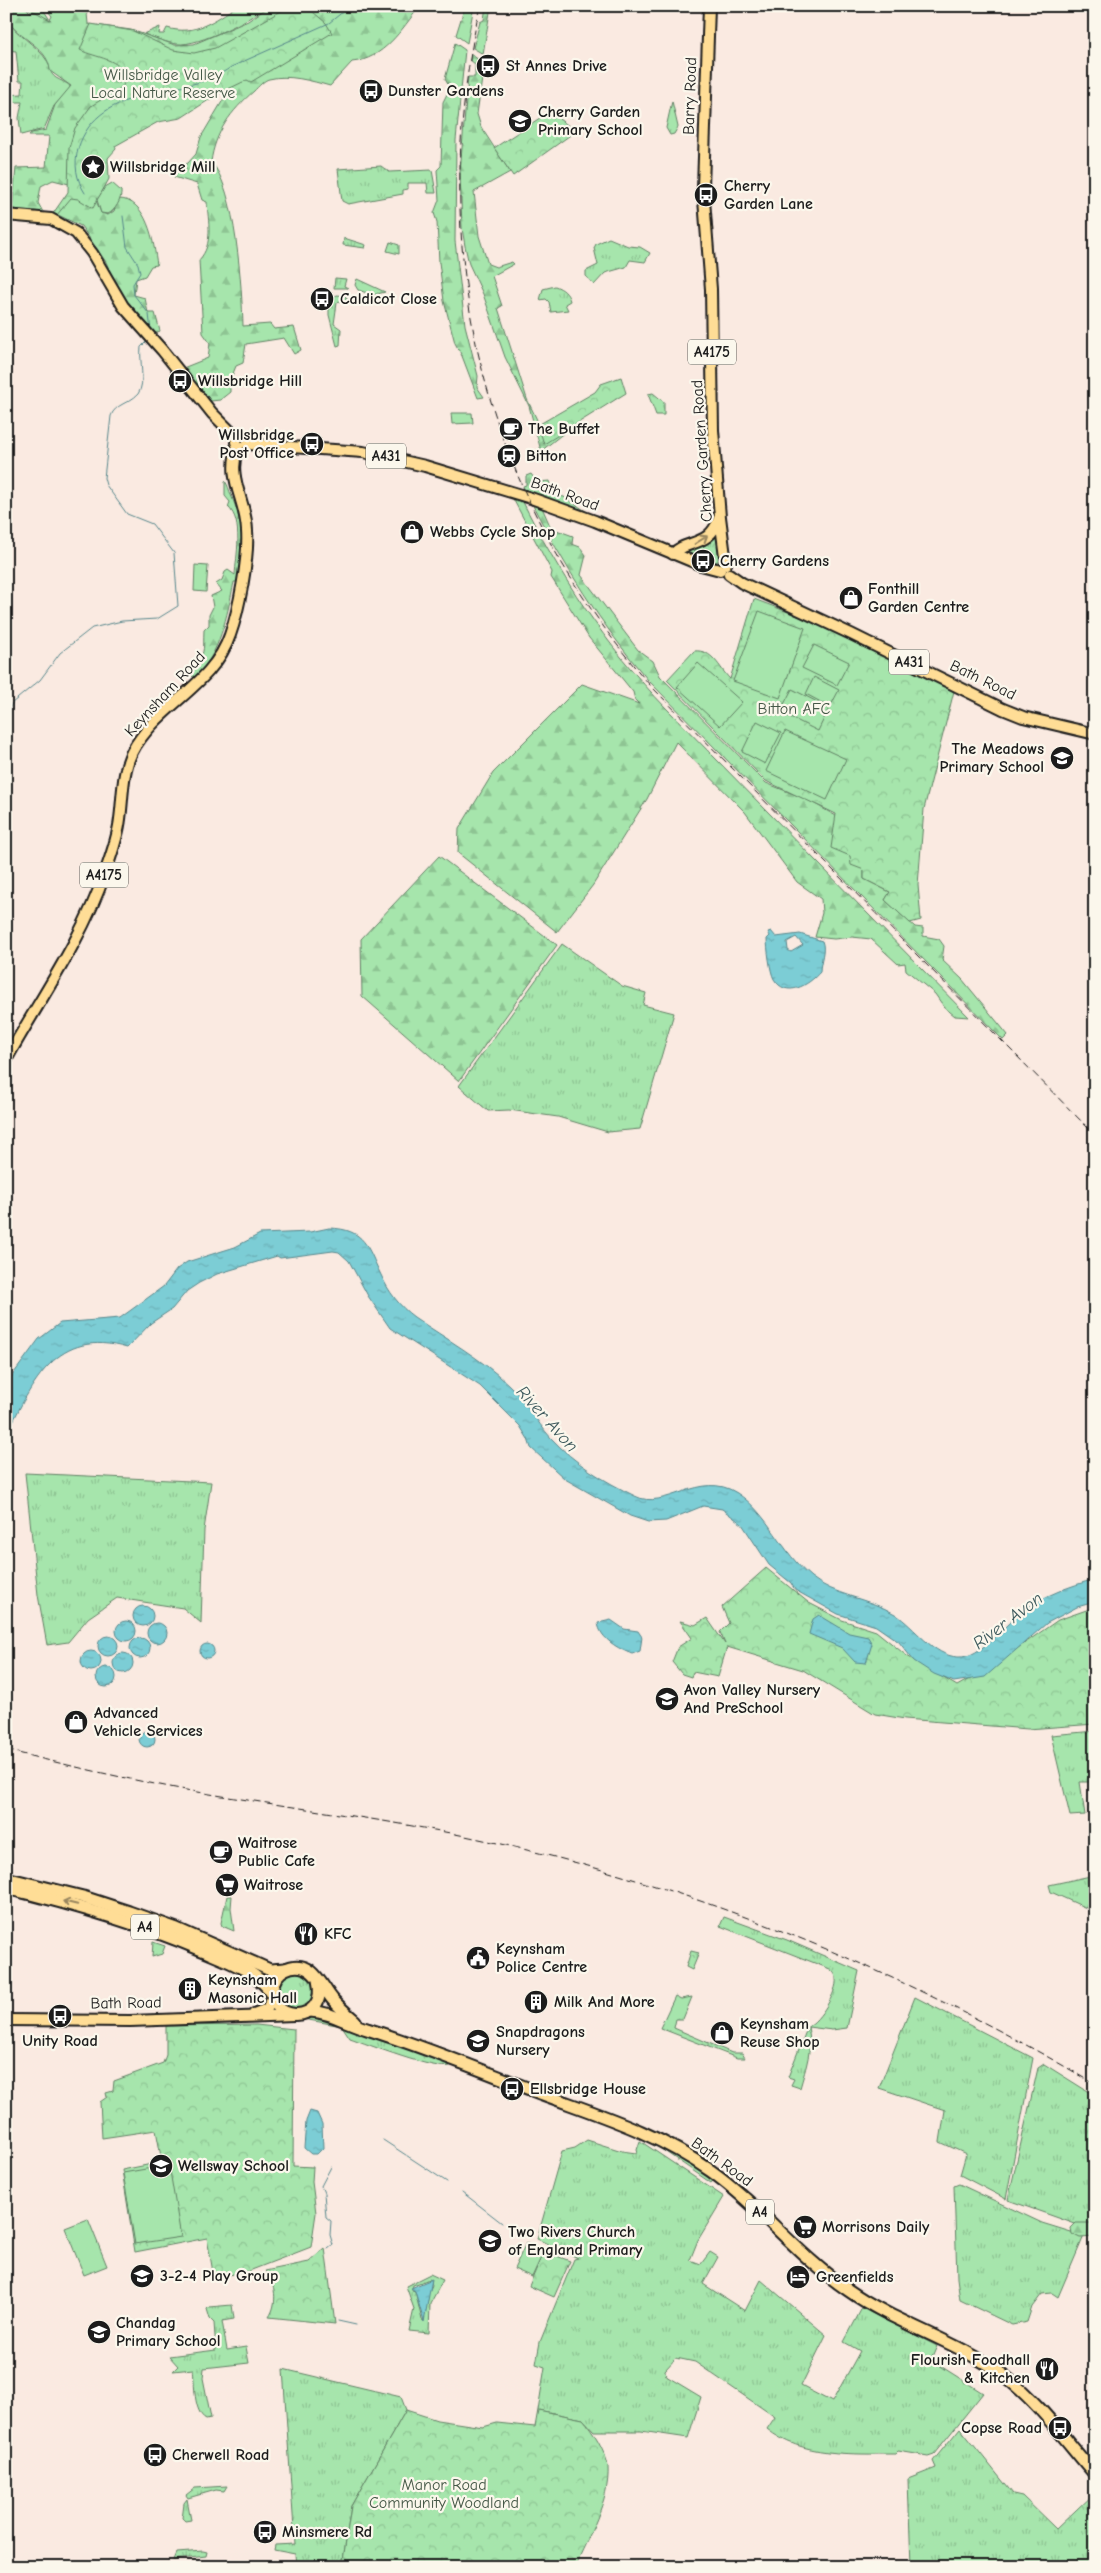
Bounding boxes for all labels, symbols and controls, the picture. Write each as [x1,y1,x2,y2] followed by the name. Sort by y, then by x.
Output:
[475,53,501,79] bus stop icon: St Annes Drive
[506,57,607,75] place label: St Annes Drive
[680,57,700,135] street label: Barry Road
[91,66,235,102] park label: Willsbridge Valley Local Nature Reserve
[358,78,384,104] bus stop icon: Dunster Gardens
[388,82,504,100] place label: Dunster Gardens
[538,103,643,139] place label: Cherry Garden Primary School
[507,108,533,134] school or university icon: Cherry Garden Primary School
[80,154,106,180] place icon: Willsbridge Mill
[110,158,216,176] place label: Willsbridge Mill
[724,177,813,213] place label: Cherry Garden Lane
[693,182,719,208] bus stop icon: Cherry Garden Lane
[309,286,335,312] bus stop icon: Caldicot Close
[340,290,437,308] place label: Caldicot Close
[688,340,736,364] road number: A4175
[167,368,193,394] bus stop icon: Willsbridge Hill
[198,372,302,390] place label: Willsbridge Hill
[688,379,716,523] street label: Cherry Garden Road
[498,416,524,442] cafe icon: The Buffet
[528,420,600,438] place label: The Buffet
[218,426,294,462] place label: Willsbridge Post Office
[299,431,325,457] bus stop icon: Willsbridge Post Office
[496,443,522,469] station icon: Bitton
[366,444,406,468] road number: A431
[526,447,567,465] place label: Bitton
[528,473,602,515] street label: Bath Road
[399,519,425,545] shop icon: Webbs Cycle Shop
[430,523,555,541] place label: Webbs Cycle Shop
[693,535,707,545] one-way arrow
[690,548,716,574] bus stop icon: Cherry Gardens
[720,552,829,570] place label: Cherry Gardens
[868,580,969,616] place label: Fonthill Garden Centre
[838,585,864,611] shop icon: Fonthill Garden Centre
[121,648,209,740] street label: Keynsham Road
[889,650,929,674] road number: A431
[947,656,1019,704] street label: Bath Road
[758,700,831,718] park label: Bitton AFC
[939,740,1044,776] place label: The Meadows Primary School
[1049,745,1075,771] school or university icon: The Meadows Primary School
[80,862,128,888] road number: A4175
[512,1381,582,1457] water label: River Avon
[969,1588,1047,1654] water label: River Avon
[684,1681,821,1717] place label: Avon Valley Nursery And PreSchool
[654,1686,680,1712] school or university icon: Avon Valley Nursery And PreSchool
[94,1704,203,1740] place label: Advanced Vehicle Services
[63,1709,89,1735] shop icon: Advanced Vehicle Services
[238,1834,315,1870] place label: Waitrose Public Cafe
[208,1839,234,1865] cafe icon: Waitrose Public Cafe
[214,1872,240,1898] supermarket icon: Waitrose
[244,1876,303,1894] place label: Waitrose
[63,1898,79,1908] one-way arrow
[131,1914,159,1940] road number: A4
[293,1921,319,1947] restaurant icon: KFC
[324,1925,352,1943] place label: KFC
[496,1940,587,1976] place label: Keynsham Police Centre
[465,1945,491,1971] public building icon: Keynsham Police Centre
[208,1971,297,2007] place label: Keynsham Masonic Hall
[177,1976,203,2002] building icon: Keynsham Masonic Hall
[523,1989,549,2015] building icon: Milk And More
[90,1993,162,2013] street label: Bath Road
[554,1993,655,2011] place label: Milk And More
[47,2003,73,2029] bus stop icon: Unity Road
[740,2015,820,2051] place label: Keynsham Reuse Shop
[709,2020,735,2046] shop icon: Keynsham Reuse Shop
[496,2023,585,2059] place label: Snapdragons Nursery
[465,2028,491,2054] school or university icon: Snapdragons Nursery
[22,2032,98,2050] place label: Unity Road
[499,2076,525,2102] bus stop icon: Ellsbridge House
[530,2080,646,2098] place label: Ellsbridge House
[688,2134,756,2190] street label: Bath Road
[148,2153,174,2179] school or university icon: Wellsway School
[178,2157,289,2175] place label: Wellsway School
[746,2200,774,2224] road number: A4
[792,2214,818,2240] supermarket icon: Morrisons Daily
[822,2218,930,2236] place label: Morrisons Daily
[508,2223,643,2259] place label: Two Rivers Church of England Primary
[477,2228,503,2254] school or university icon: Two Rivers Church of England Primary
[129,2263,155,2289] school or university icon: 3-2-4 Play Group
[785,2264,811,2290] hotel icon: Greenfields
[160,2267,278,2285] place label: 3-2-4 Play Group
[816,2268,894,2286] place label: Greenfields
[116,2314,221,2350] place label: Chandag Primary School
[86,2319,112,2345] school or university icon: Chandag Primary School
[911,2351,1030,2387] place label: Flourish Foodhall & Kitchen
[1034,2356,1060,2382] restaurant icon: Flourish Foodhall & Kitchen
[1047,2415,1073,2441] bus stop icon: Copse Road
[961,2419,1042,2437] place label: Copse Road
[142,2442,168,2468] bus stop icon: Cherwell Road
[172,2446,269,2464] place label: Cherwell Road
[369,2476,519,2512] park label: Manor Road Community Woodland
[252,2519,278,2545] bus stop icon: Minsmere Rd
[282,2523,372,2541] place label: Minsmere Rd

